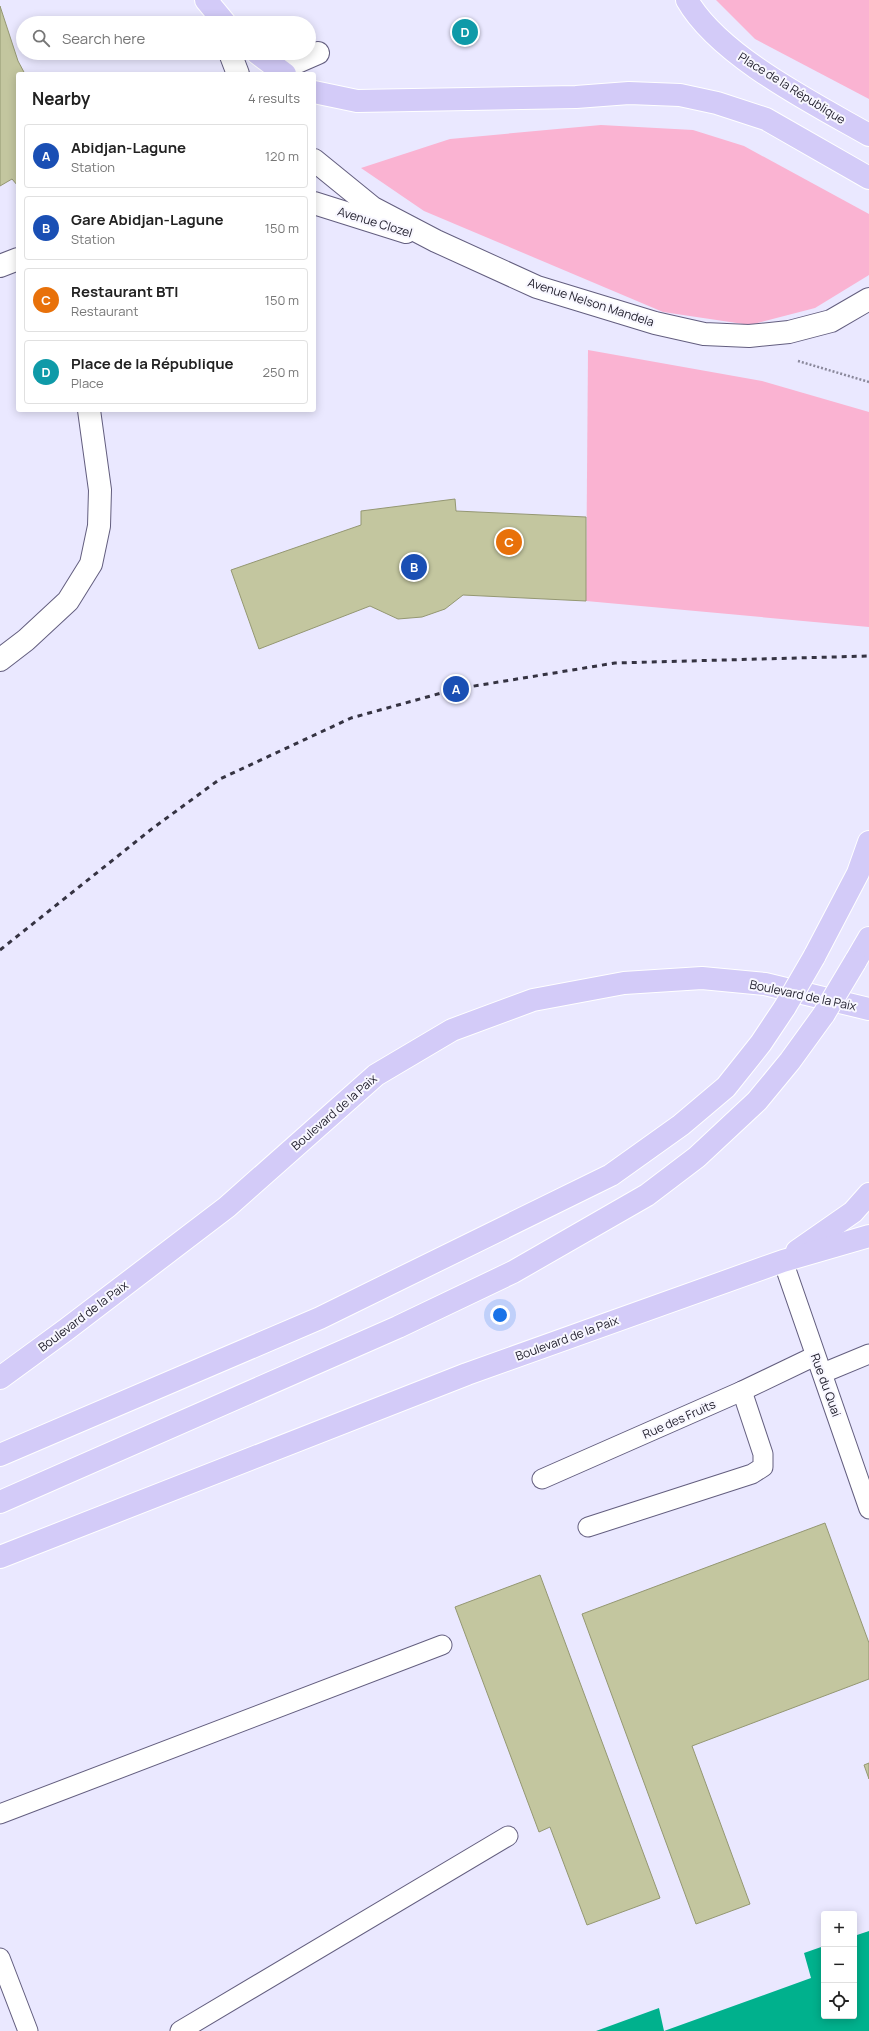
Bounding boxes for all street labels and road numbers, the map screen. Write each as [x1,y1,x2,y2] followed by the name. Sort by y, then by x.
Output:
[735,48,849,128] street label: Place de la République
[335,203,415,241] street label: Avenue Clozel
[526,274,656,330] street label: Avenue Nelson Mandela
[748,975,858,1015] street label: Boulevard de la Paix
[288,1070,381,1154] street label: Boulevard de la Paix
[35,1276,132,1355] street label: Boulevard de la Paix
[513,1311,621,1365] street label: Boulevard de la Paix
[807,1351,845,1419] street label: Rue du Quai
[640,1395,718,1443] street label: Rue des Fruits

